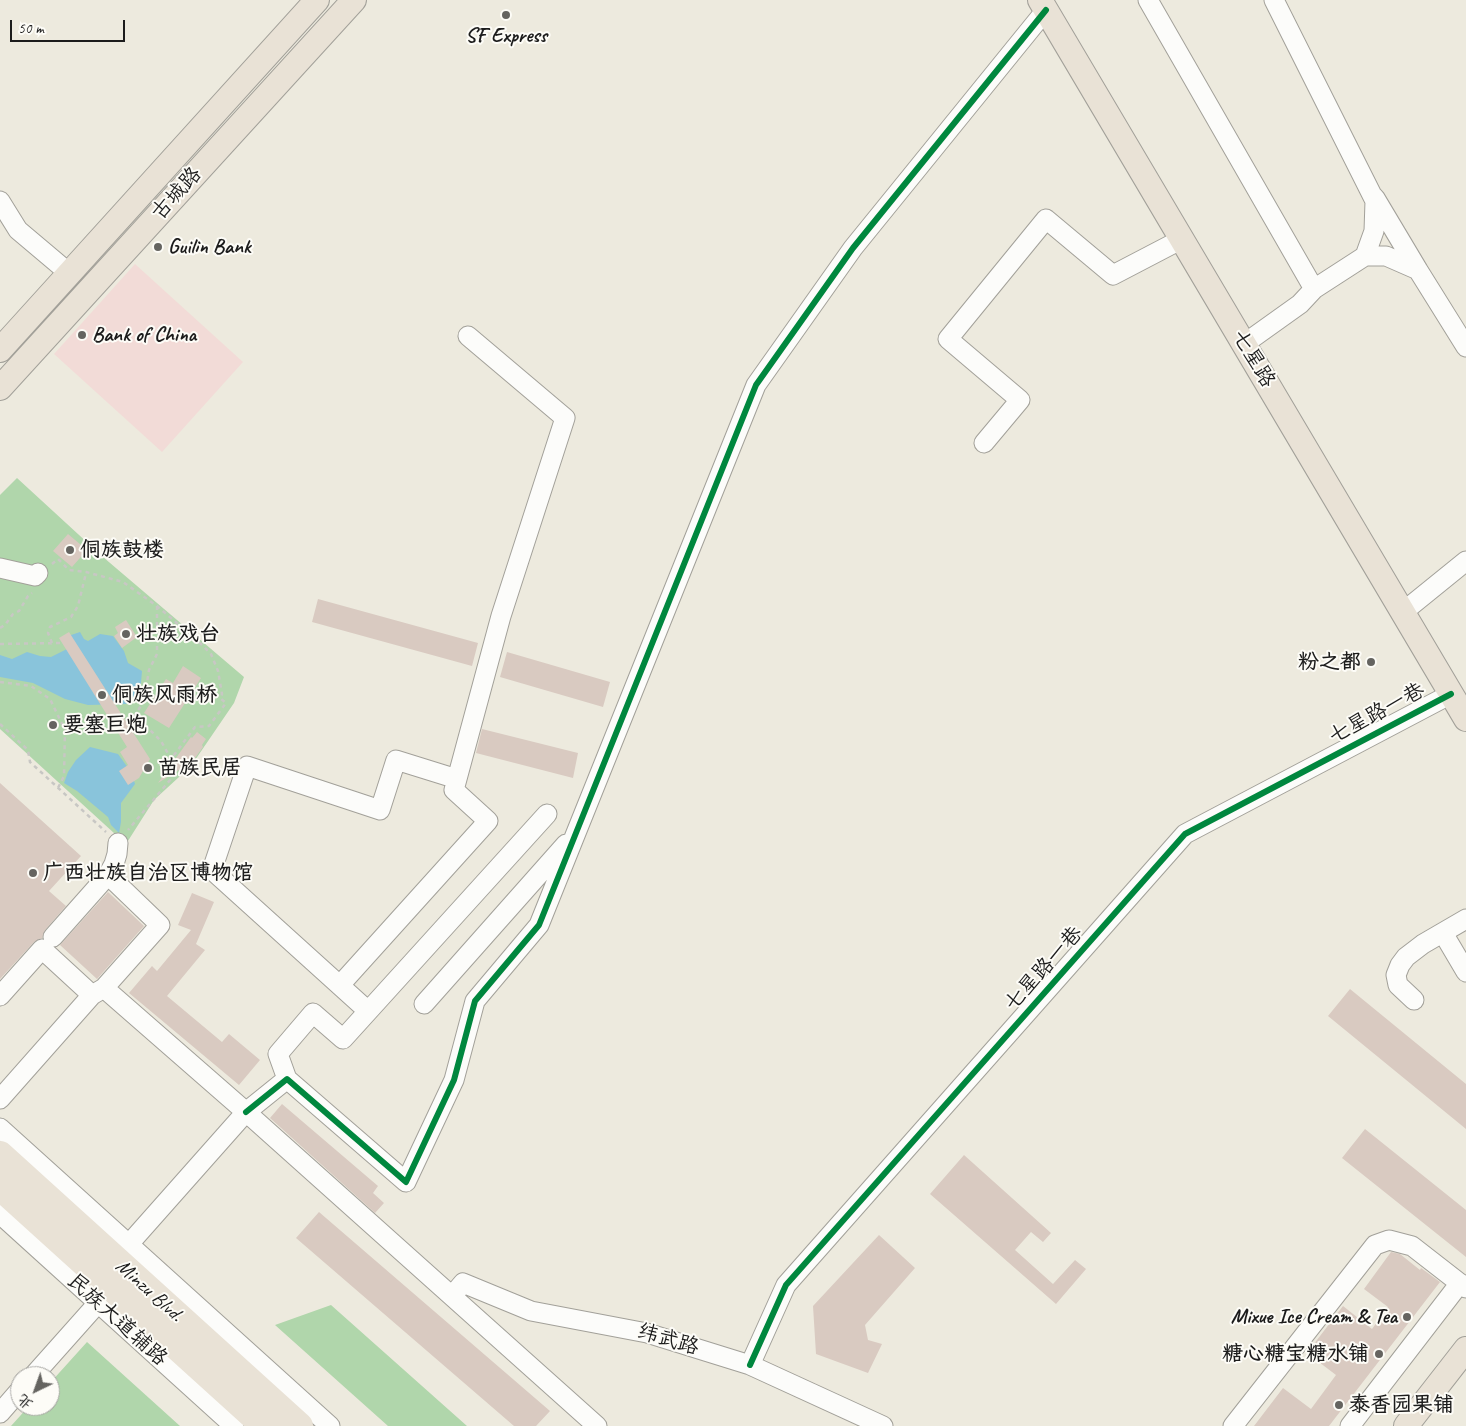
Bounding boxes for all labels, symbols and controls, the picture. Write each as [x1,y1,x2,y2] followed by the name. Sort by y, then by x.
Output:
[500,9,512,21] marker: SF Express
[12,10,128,42] scale bar
[18,19,44,38] text: 50 m
[465,23,547,49] place label: SF Express
[147,162,207,226] street label: 古城路
[168,234,251,260] place label: Guilin Bank
[152,241,164,253] marker: Guilin Bank
[92,322,196,348] place label: Bank of China
[1226,326,1280,392] street label: 七星路
[76,329,88,341] marker: Bank of China
[80,537,164,563] place label: 侗族鼓楼
[64,544,76,556] marker: 侗族鼓楼
[136,621,220,647] place label: 壮族戏台
[120,628,132,640] marker: 壮族戏台
[1298,649,1361,675] place label: 粉之都
[1365,656,1377,668] marker: 粉之都
[1325,678,1429,750] street label: 七星路一巷
[112,682,217,708] place label: 侗族风雨桥
[96,689,108,701] marker: 侗族风雨桥
[63,712,147,738] place label: 要塞巨炮
[47,719,59,731] marker: 要塞巨炮
[158,755,242,781] place label: 苗族民居
[142,762,154,774] marker: 苗族民居
[43,860,253,886] place label: 广西壮族自治区博物馆
[27,867,39,879] marker: 广西壮族自治区博物馆
[1000,922,1088,1016] street label: 七星路一巷
[110,1254,188,1328] street label: Minzu Blvd.
[62,1268,172,1372] street label: 民族大道辅路
[1231,1304,1397,1330] place label: Mixue Ice Cream & Tea
[1401,1311,1413,1323] marker: Mixue Ice Cream & Tea
[634,1319,702,1361] street label: 纬武路
[1222,1341,1369,1367] place label: 糖心糖宝糖水铺
[1373,1348,1385,1360] marker: 糖心糖宝糖水铺
[10,1366,60,1416] north arrow
[14,1391,36,1413] text: 北
[1349,1392,1454,1418] place label: 泰香园果铺
[1333,1399,1345,1411] marker: 泰香园果铺

